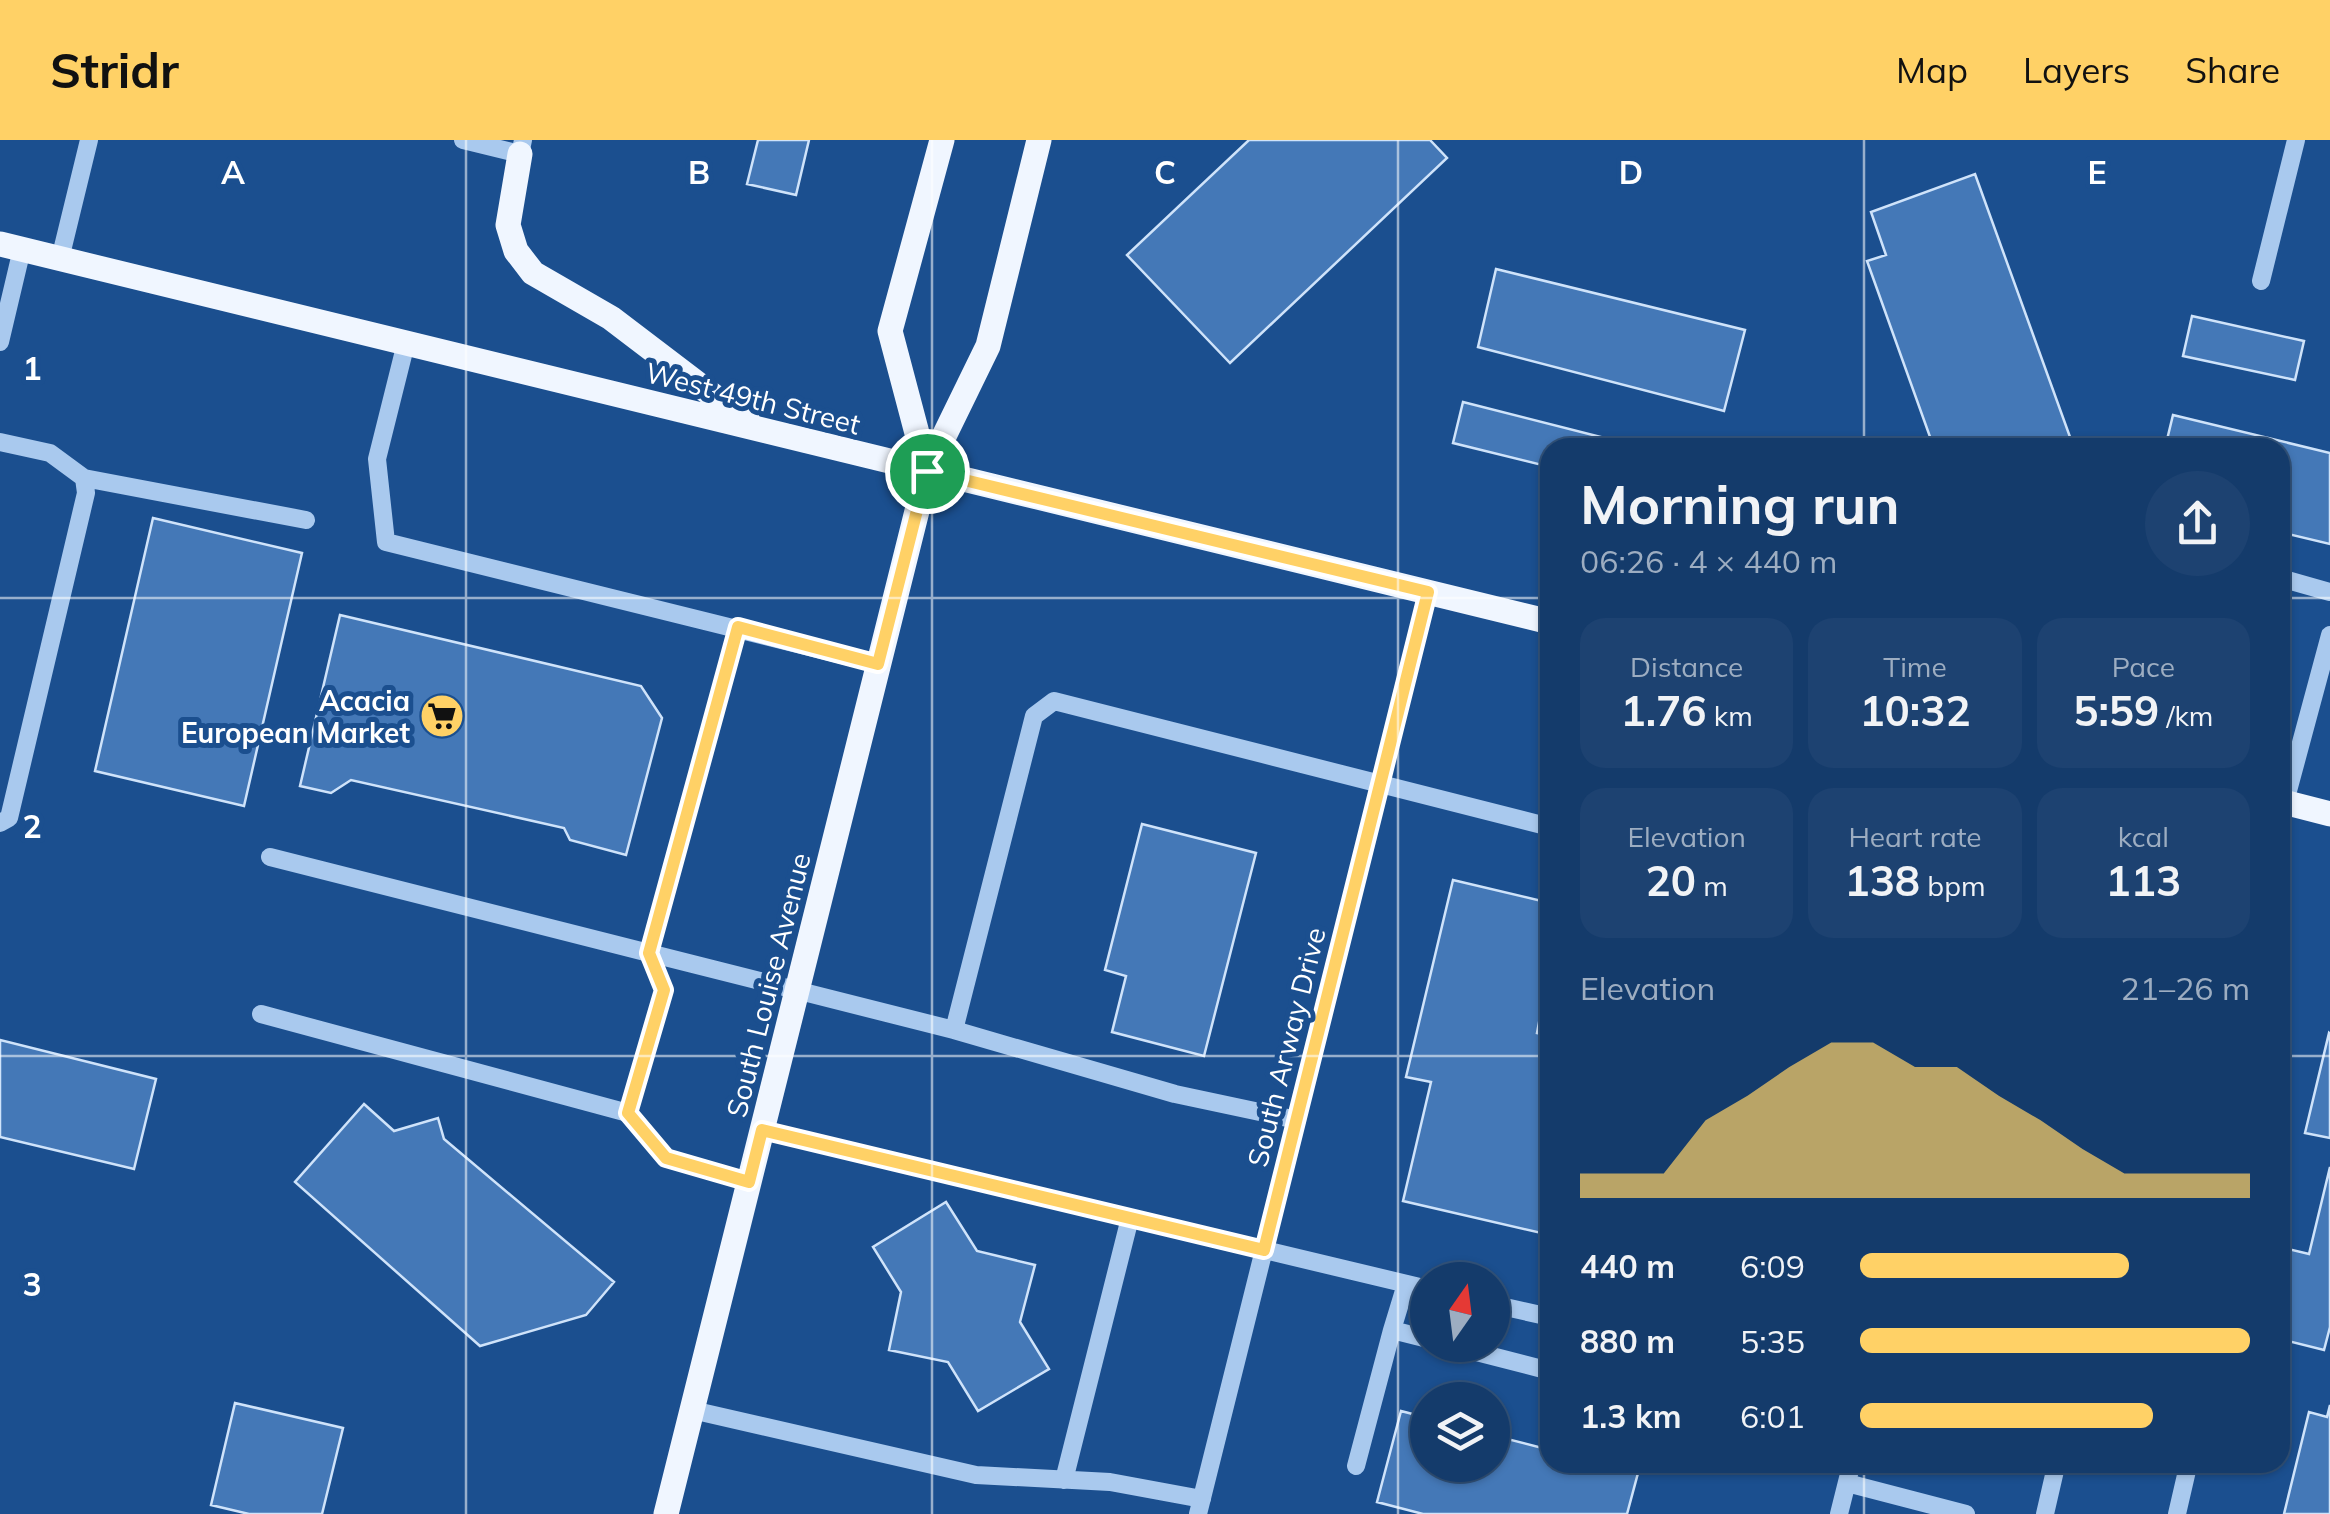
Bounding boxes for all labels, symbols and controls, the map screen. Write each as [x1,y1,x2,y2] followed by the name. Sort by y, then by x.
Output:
[50,40,179,100] text: Stridr
[1896,48,1968,92] text: Map
[2023,48,2130,92] text: Layers
[2185,48,2280,92] text: Share
[221,152,245,192] text: A
[688,152,710,192] text: B
[1154,152,1176,192] text: C
[1619,152,1643,192] text: D
[2087,152,2107,192] text: E
[22,348,42,388] text: 1
[642,354,864,442] street label: West 49th Street
[885,429,970,514] pin
[900,444,955,499] icon: arrive
[1580,469,1900,538] text: Morning run
[2145,471,2250,576] button: share
[1580,541,1837,581] text: 06:26 · 4 × 440 m
[1630,649,1743,684] text: Distance
[1883,649,1947,684] text: Time
[2112,649,2175,684] text: Pace
[181,683,410,750] place label: Acacia European Market
[1620,684,1707,737] text: 1.76
[1859,684,1971,737] text: 10:32
[2073,684,2159,737] text: 5:59
[419,693,465,739] supermarket icon: Acacia European Market
[1707,698,1753,733] text: km
[2159,698,2213,733] text: /km
[22,806,42,846] text: 2
[1627,819,1746,854] text: Elevation
[1848,819,1982,854] text: Heart rate
[2118,819,2169,854] text: kcal
[718,849,818,1121] street label: South Louise Avenue
[1646,854,1696,907] text: 20
[1844,854,1920,907] text: 138
[2106,854,2181,907] text: 113
[1696,868,1728,903] text: m
[1920,868,1986,903] text: bpm
[1239,924,1333,1170] street label: South Arway Drive
[1580,968,1715,1008] text: Elevation
[2121,968,2250,1008] text: 21–26 m
[1580,1246,1675,1286] text: 440 m
[1740,1246,1805,1286] text: 6:09
[1410,1262,1510,1362] north arrow
[1410,1262,1510,1482] map controls
[22,1264,42,1304] text: 3
[1580,1321,1675,1361] text: 880 m
[1740,1321,1805,1361] text: 5:35
[1410,1382,1510,1482] button: layers
[1580,1396,1682,1436] text: 1.3 km
[1740,1396,1805,1436] text: 6:01

